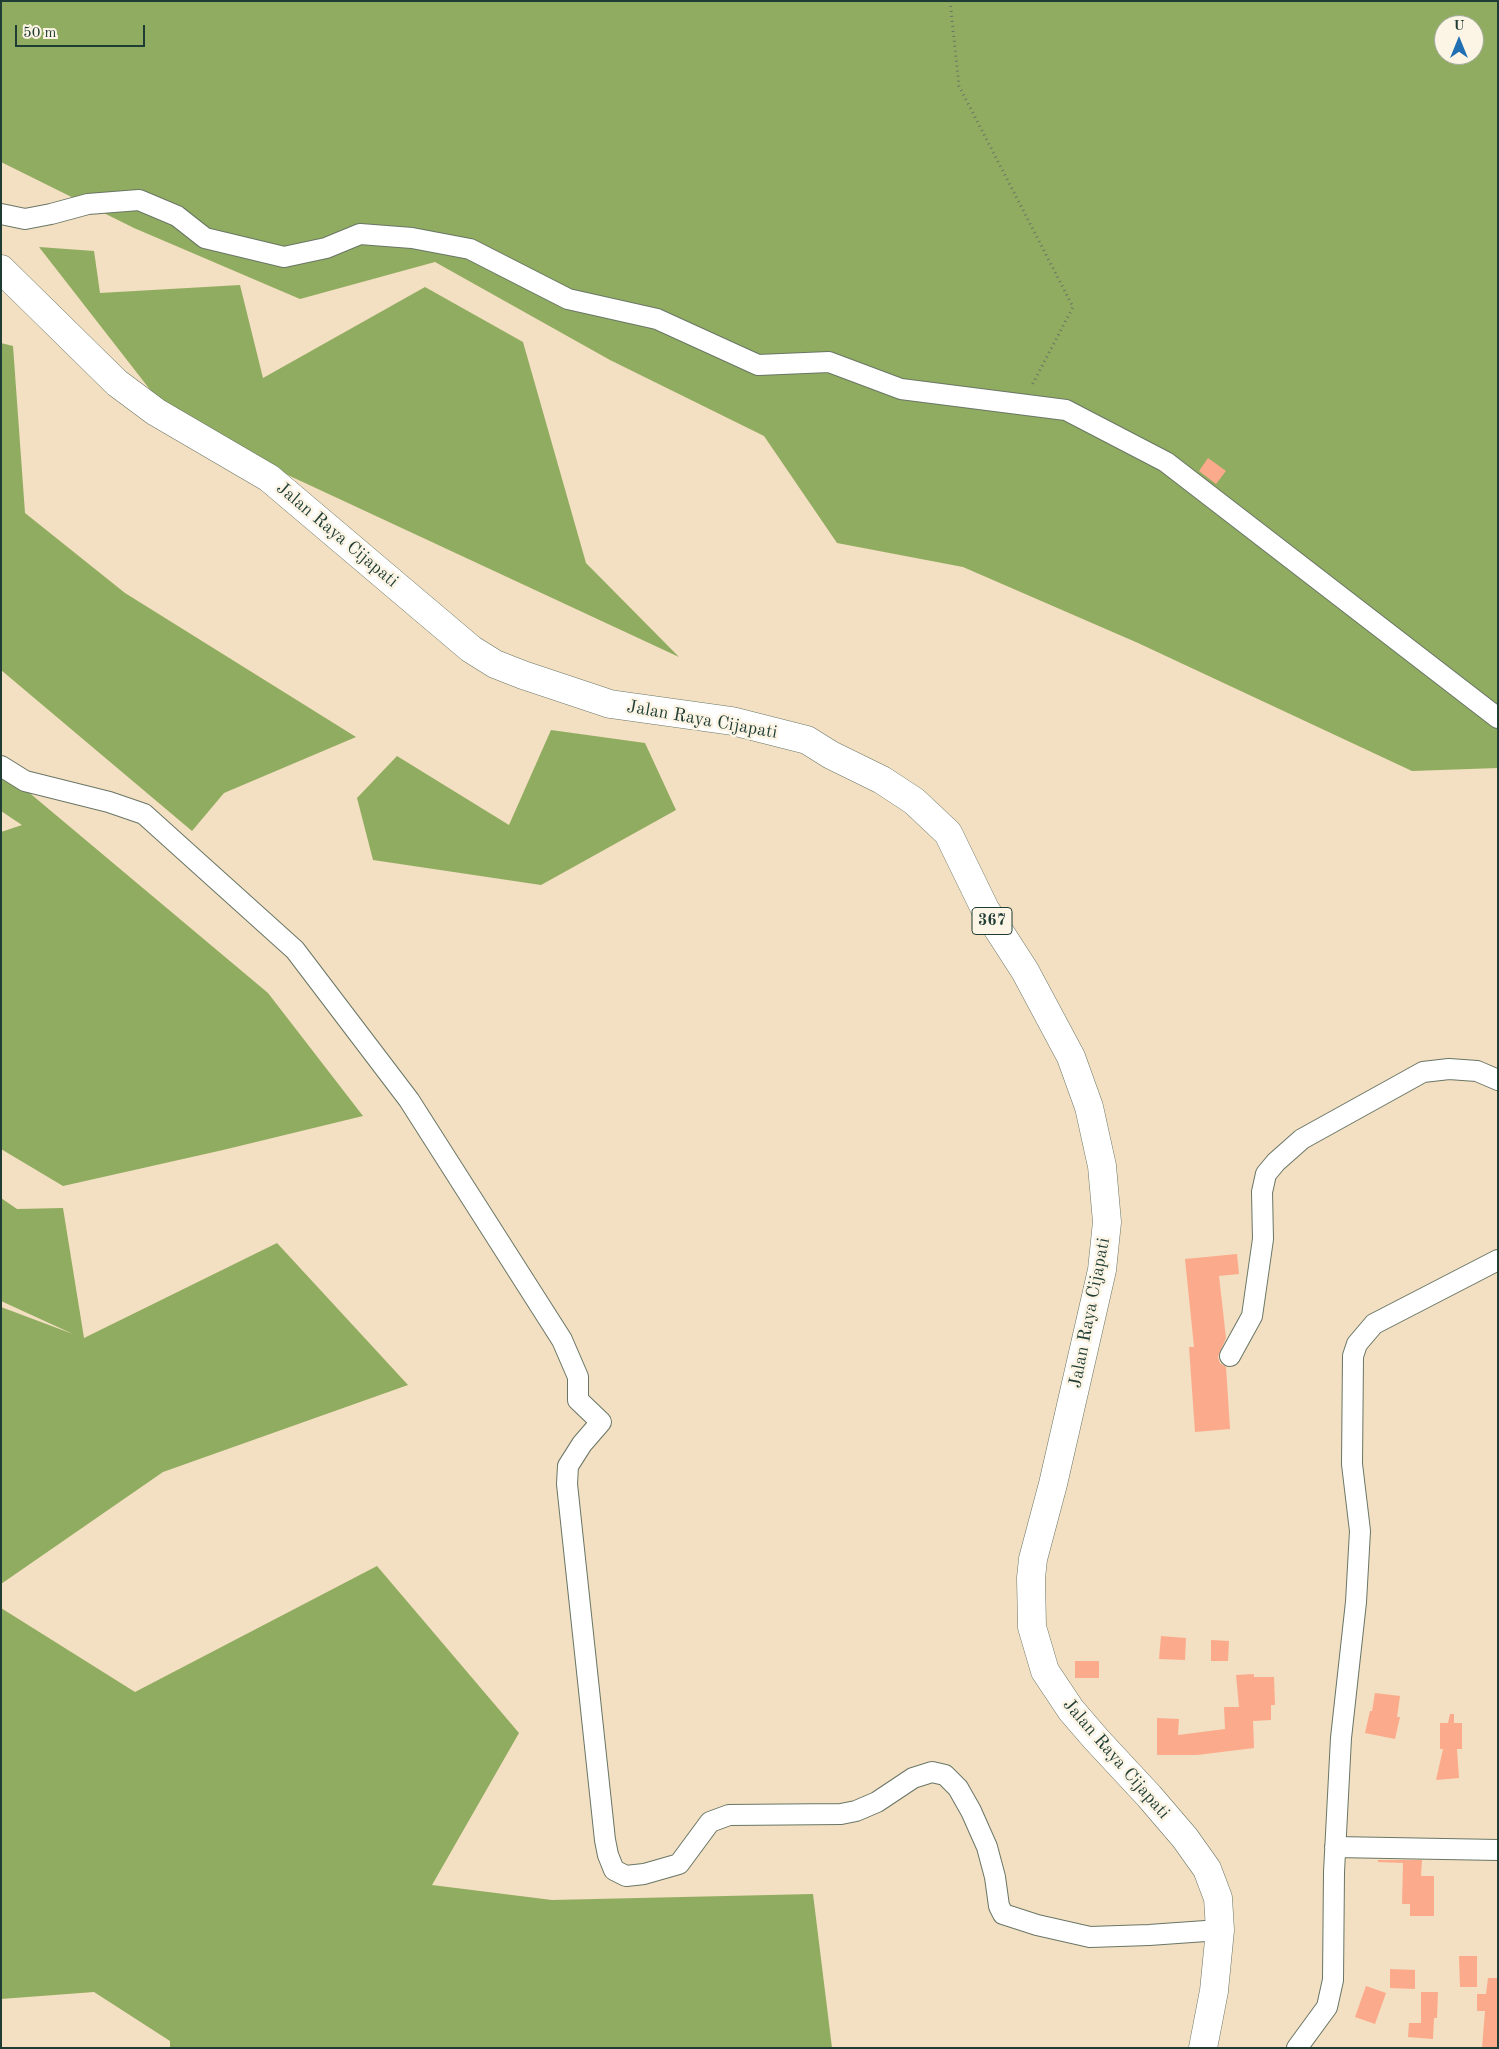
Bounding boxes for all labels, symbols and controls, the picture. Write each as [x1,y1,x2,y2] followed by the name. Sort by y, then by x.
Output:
[18,15,148,47] scale bar
[1434,15,1484,65] north arrow
[1453,19,1465,33] text: U
[23,26,57,41] text: 50 m
[272,478,402,592] street label: Jalan Raya Cijapati
[625,696,779,744] street label: Jalan Raya Cijapati
[972,908,1012,934] road number: 367
[1065,1236,1115,1390] street label: Jalan Raya Cijapati
[1058,1694,1174,1824] street label: Jalan Raya Cijapati

